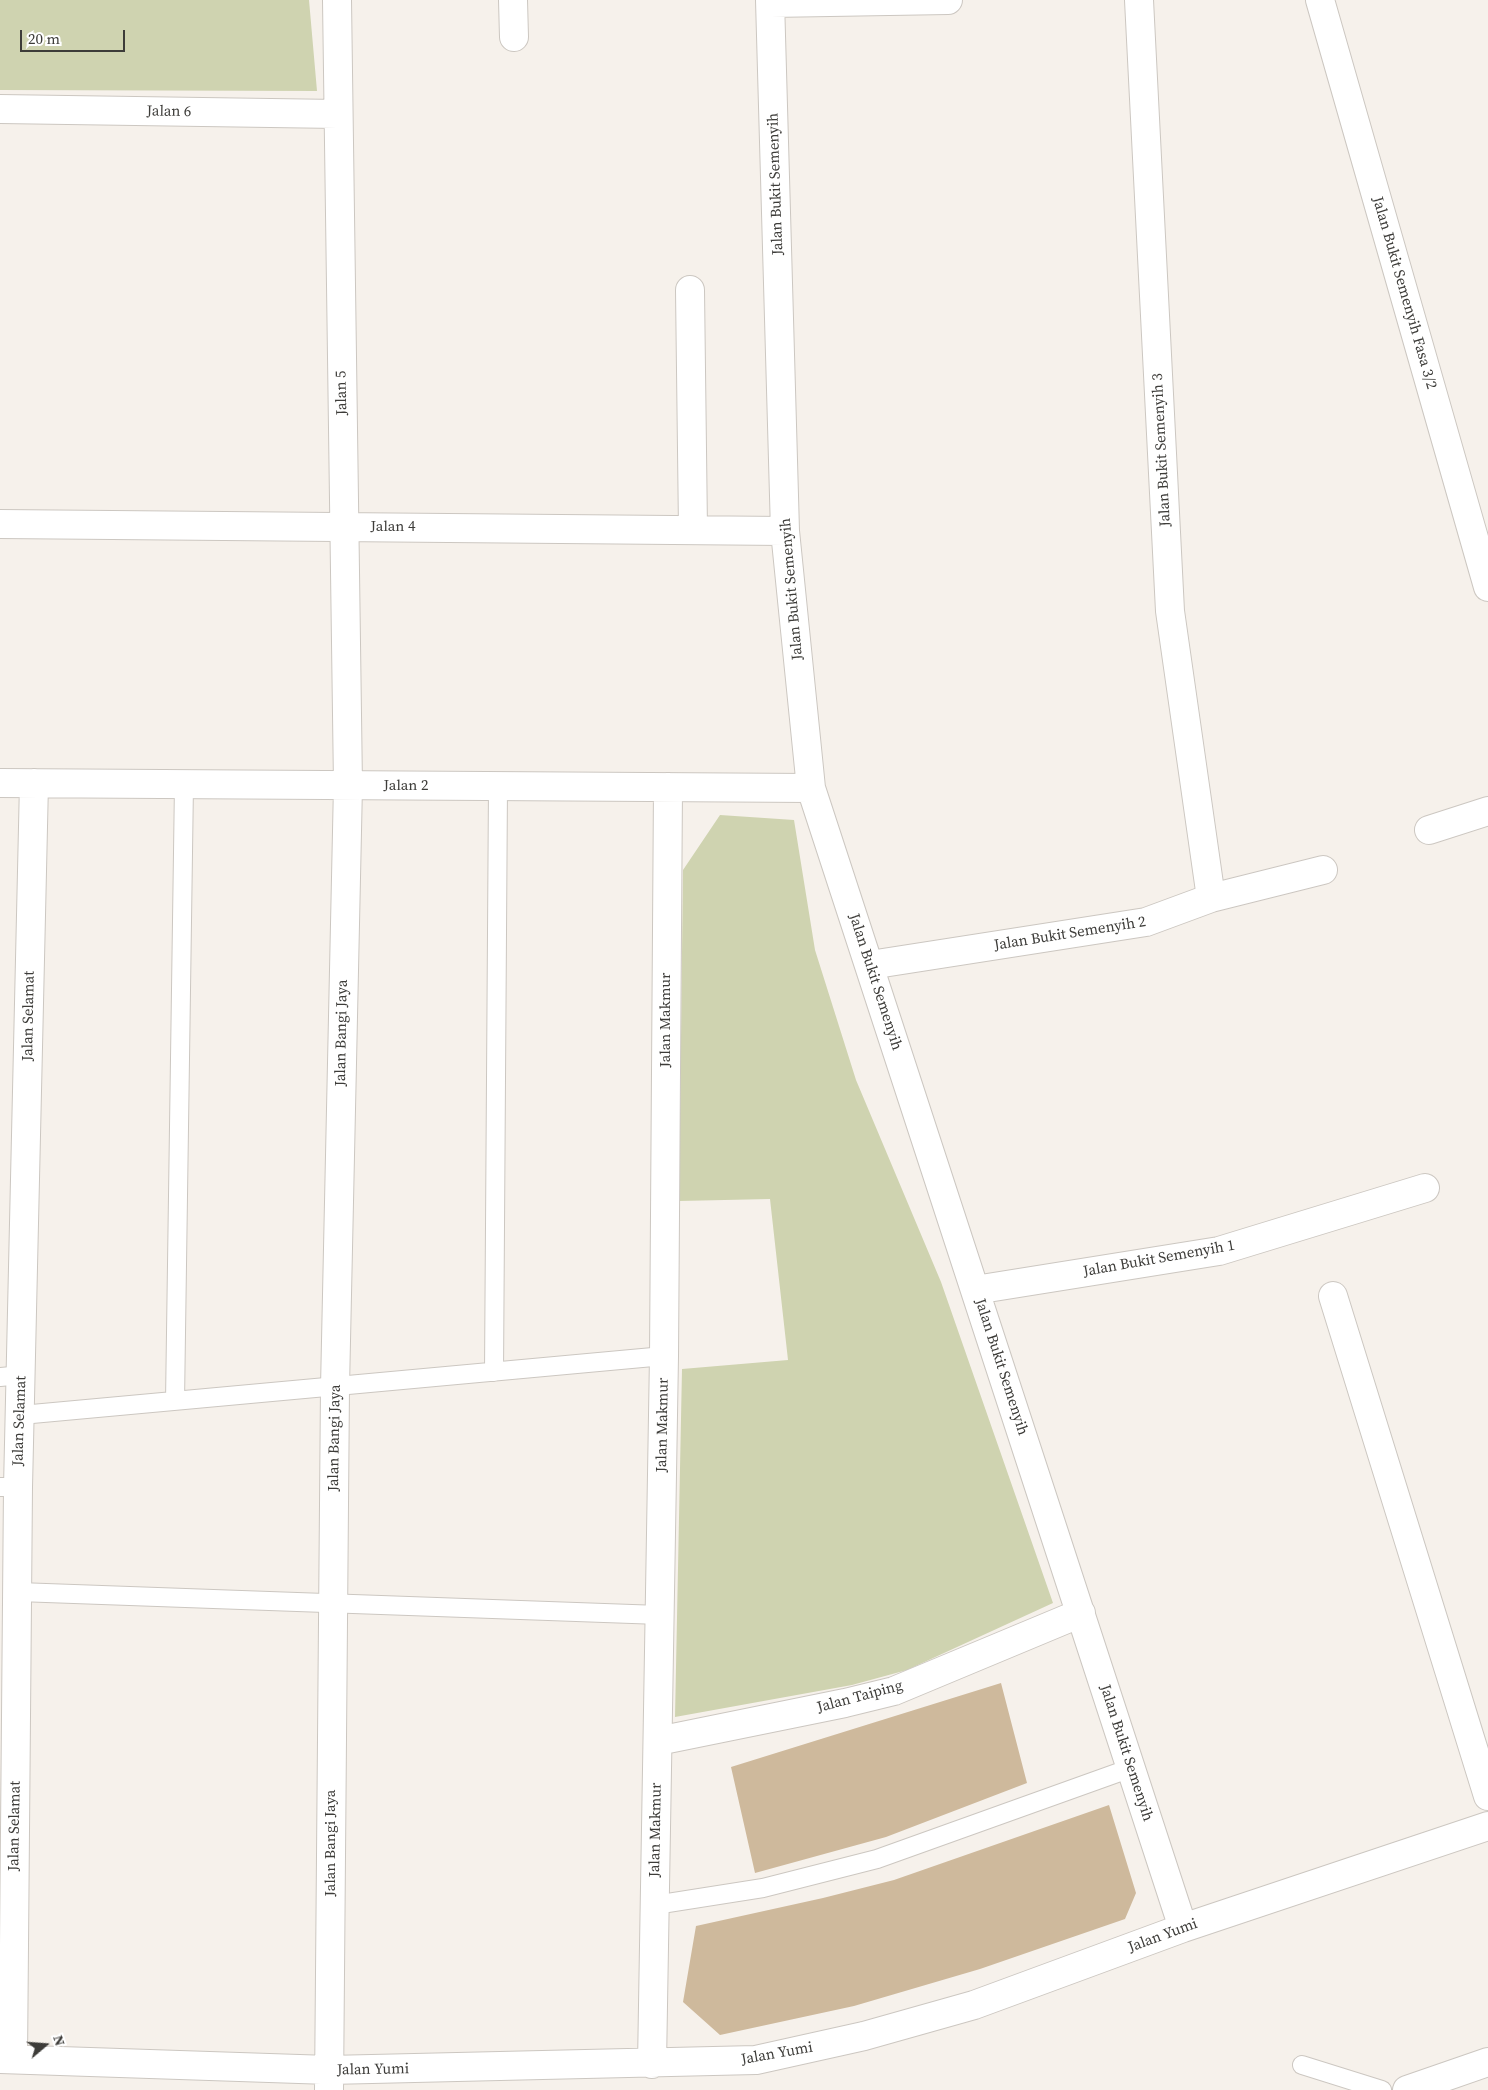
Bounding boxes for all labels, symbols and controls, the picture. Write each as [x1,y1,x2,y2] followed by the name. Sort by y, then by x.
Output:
[22,20,128,52] scale bar
[28,28,60,49] text: 20 m
[146,103,192,121] street label: Jalan 6
[765,112,787,256] street label: Jalan Bukit Semenyih
[1368,195,1440,391] street label: Jalan Bukit Semenyih Fasa 3/2
[333,370,351,416] street label: Jalan 5
[1149,373,1175,527] street label: Jalan Bukit Semenyih 3
[777,517,807,661] street label: Jalan Bukit Semenyih
[371,518,415,536] street label: Jalan 4
[384,777,428,795] street label: Jalan 2
[844,911,906,1053] street label: Jalan Bukit Semenyih
[993,913,1147,955] street label: Jalan Bukit Semenyih 2
[19,971,39,1061] street label: Jalan Selamat
[657,973,675,1067] street label: Jalan Makmur
[332,979,352,1087] street label: Jalan Bangi Jaya
[1082,1237,1236,1281] street label: Jalan Bukit Semenyih 1
[970,1296,1032,1438] street label: Jalan Bukit Semenyih
[9,1376,31,1466] street label: Jalan Selamat
[653,1377,673,1473] street label: Jalan Makmur
[325,1384,345,1492] street label: Jalan Bangi Jaya
[815,1677,905,1717] street label: Jalan Taiping
[1095,1682,1157,1824] street label: Jalan Bukit Semenyih
[5,1781,25,1871] street label: Jalan Selamat
[646,1782,666,1878] street label: Jalan Makmur
[322,1790,340,1896] street label: Jalan Bangi Jaya
[1126,1915,1200,1957] street label: Jalan Yumi
[20,2020,70,2070] north arrow
[48,2032,70,2048] text: N
[740,2039,814,2069] street label: Jalan Yumi
[337,2060,409,2080] street label: Jalan Yumi

